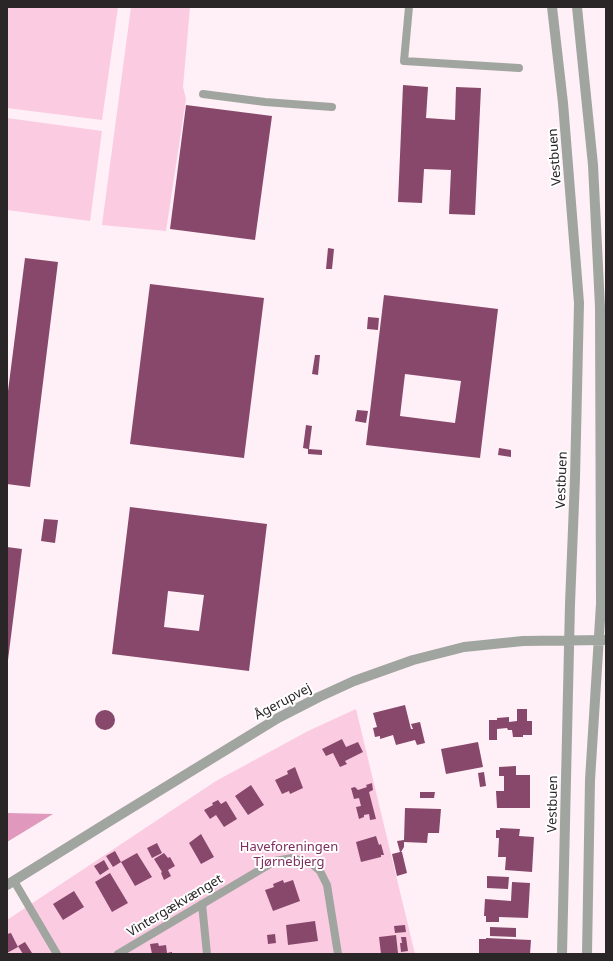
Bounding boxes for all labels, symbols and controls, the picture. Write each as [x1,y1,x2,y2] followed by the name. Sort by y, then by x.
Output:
[545,128,565,186] street label: Vestbuen
[553,451,571,509] street label: Vestbuen
[252,681,314,723] street label: Ågerupvej
[545,775,561,833] street label: Vestbuen
[240,839,338,870] park label: Haveforeningen Tjørnebjerg
[124,871,226,941] street label: Vintergækvænget

